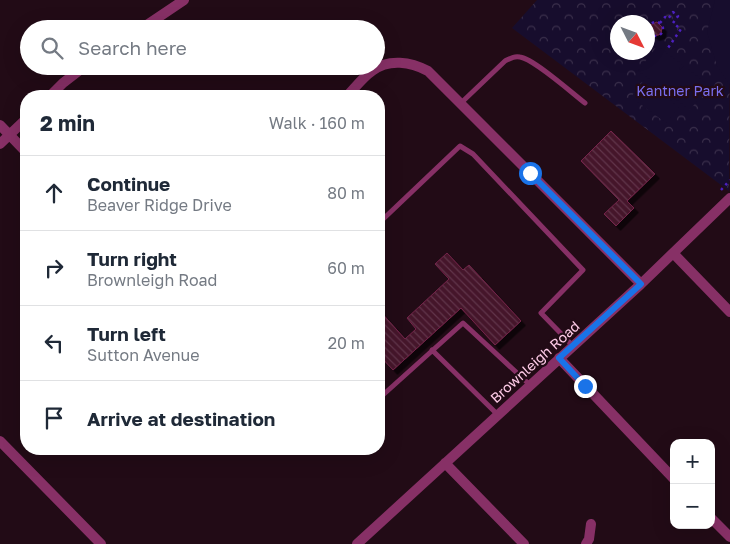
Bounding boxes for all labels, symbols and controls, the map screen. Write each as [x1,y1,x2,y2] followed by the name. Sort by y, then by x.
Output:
[610,15,655,60] north arrow
[20,20,385,75] search box
[38,34,66,62] icon: search
[78,36,187,59] text: Search here
[636,82,724,99] park label: Kantner Park
[40,110,95,136] text: 2 min
[269,113,365,133] text: Walk · 160 m
[519,162,542,185] route start
[87,172,170,195] text: Continue
[40,179,68,207] icon: ahead
[327,183,365,203] text: 80 m
[87,195,232,215] text: Beaver Ridge Drive
[87,247,177,270] text: Turn right
[40,254,68,282] icon: right
[327,258,365,278] text: 60 m
[87,270,217,290] text: Brownleigh Road
[487,317,583,406] street label: Brownleigh Road
[87,322,166,345] text: Turn left
[40,329,68,357] icon: left
[328,333,365,353] text: 20 m
[87,345,199,365] text: Sutton Avenue
[574,375,597,398] route end
[40,404,68,432] icon: arrive
[87,407,275,430] text: Arrive at destination
[670,439,715,529] map controls
[670,439,715,484] button: +
[670,484,715,529] button: −

